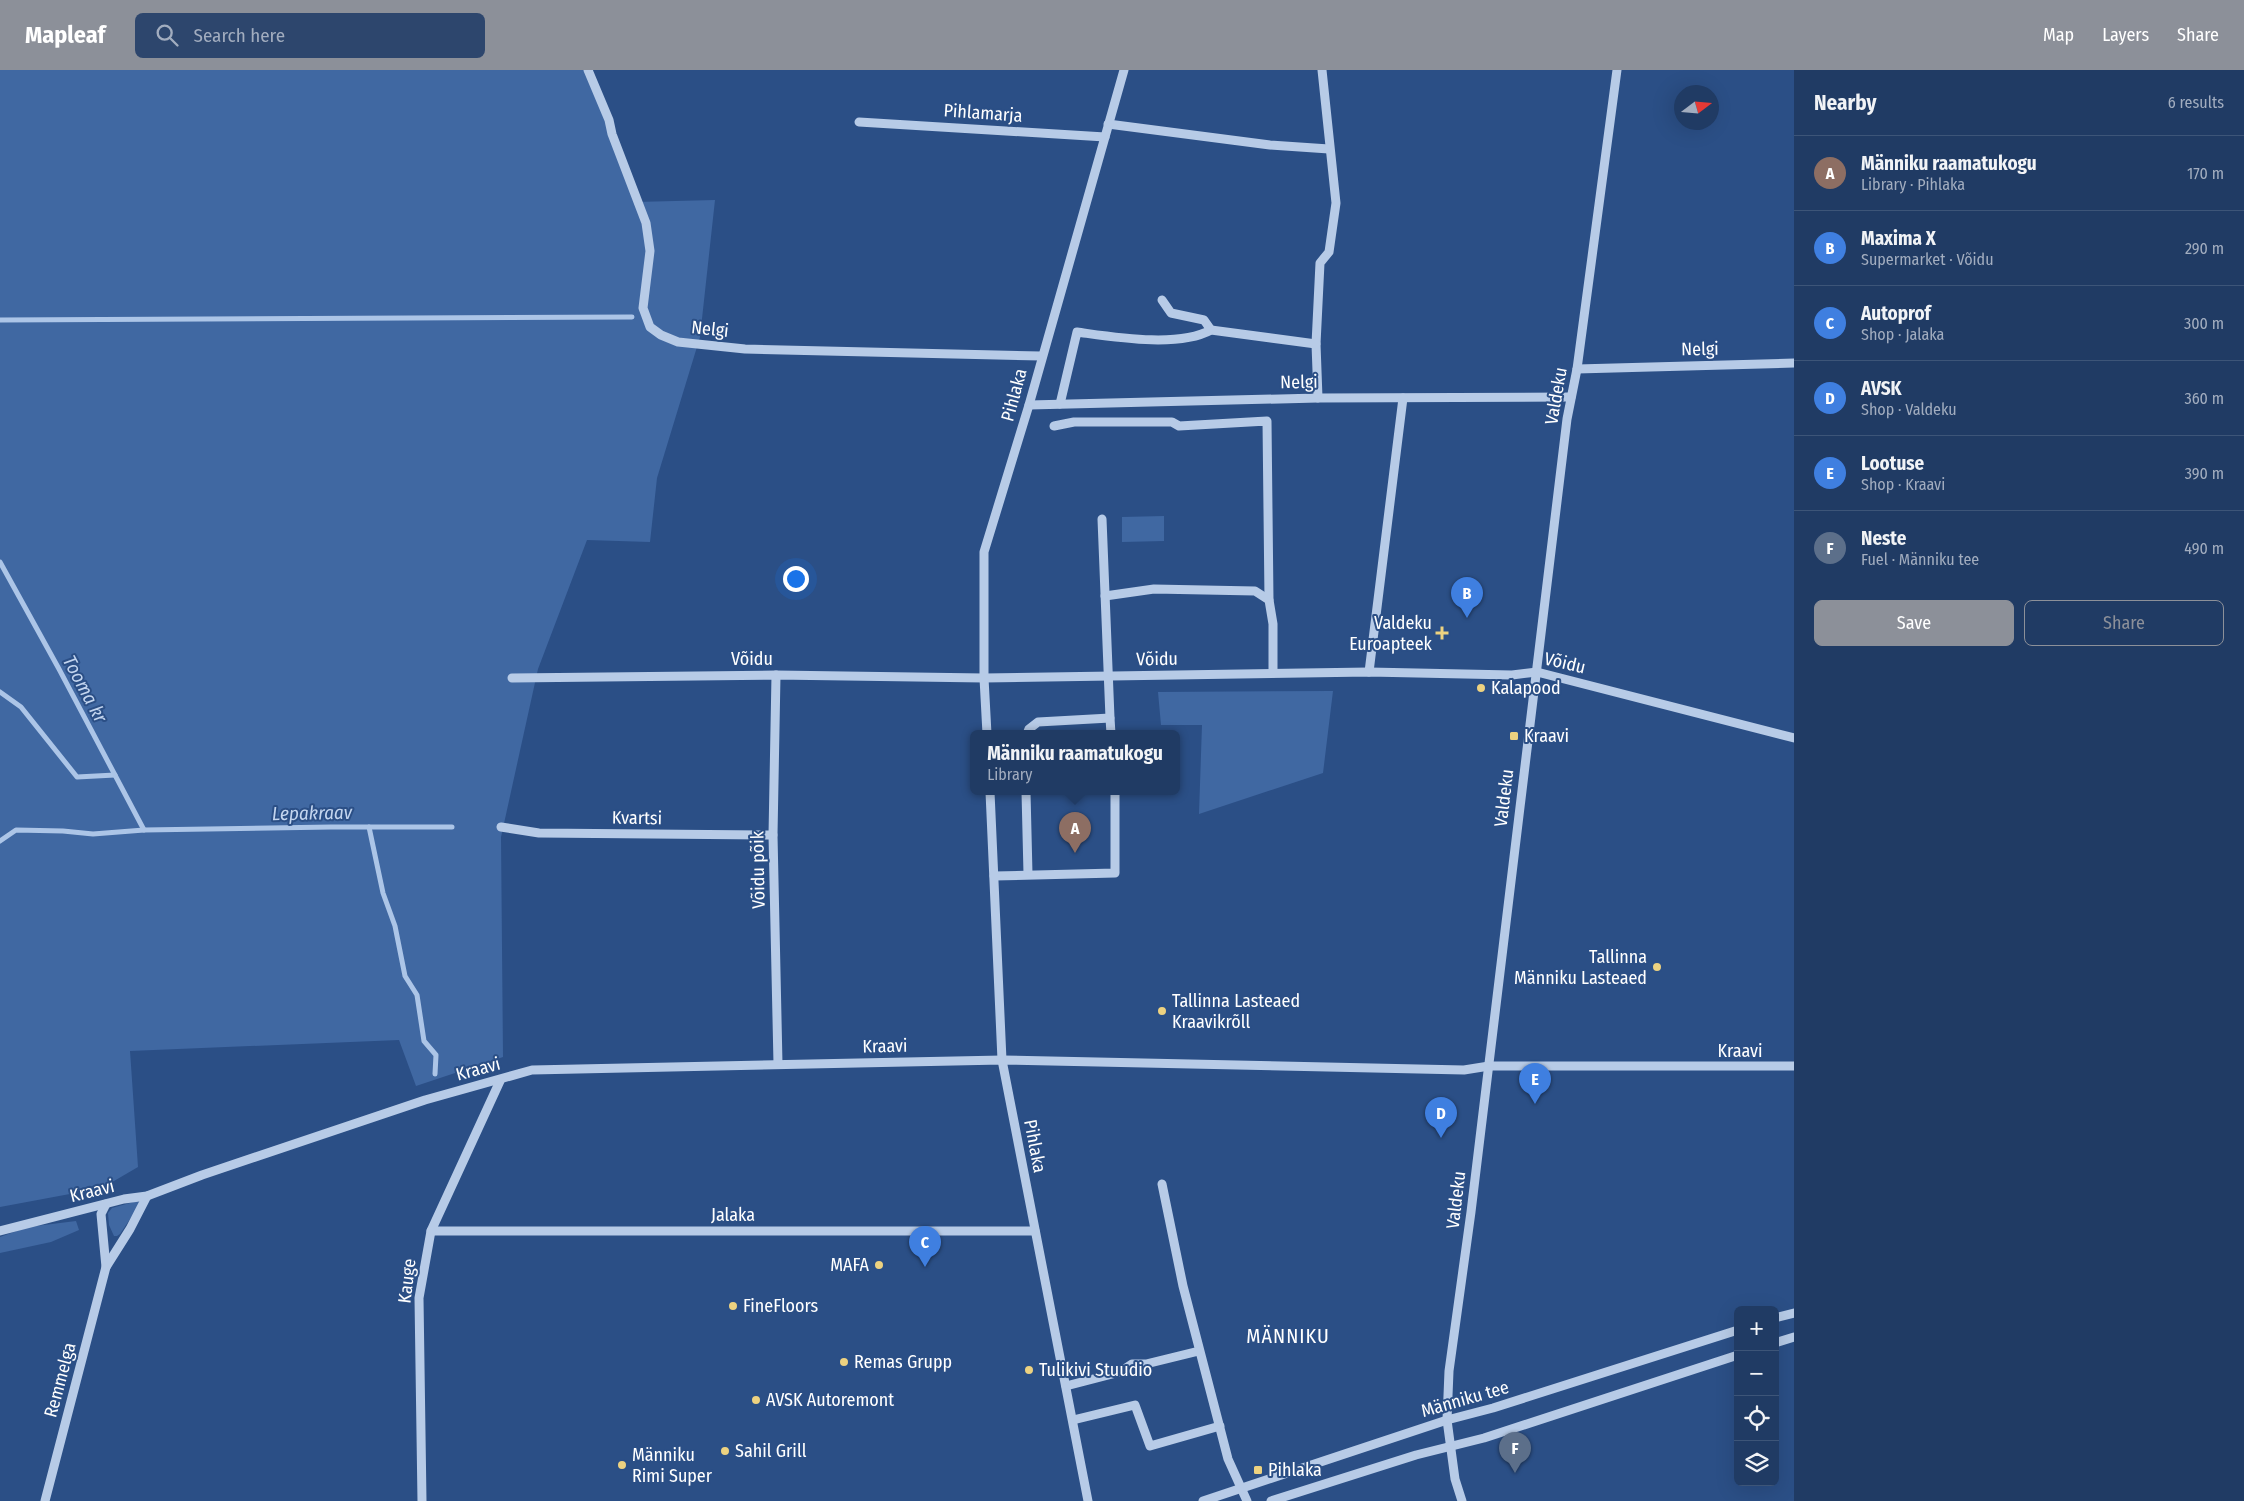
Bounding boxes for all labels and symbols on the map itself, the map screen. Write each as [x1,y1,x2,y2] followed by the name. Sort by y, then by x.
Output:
[1674,85,1719,130] north arrow
[943,99,1023,127] street label: Pihlamarja
[690,316,730,342] street label: Nelgi
[1681,338,1719,360] street label: Nelgi
[996,366,1032,424] street label: Pihlaka
[1540,366,1572,426] street label: Valdeku
[1280,371,1318,393] street label: Nelgi
[783,566,809,592] your location
[1451,577,1483,618] pin: B
[1349,612,1433,655] place label: Valdeku Euroapteek
[1436,627,1448,639] marker: Valdeku Euroapteek
[731,648,773,670] street label: Võidu
[1136,648,1178,670] street label: Võidu
[1542,648,1588,678] street label: Võidu
[58,652,113,728] water label: Tooma kr
[1491,677,1561,699] place label: Kalapood
[1475,682,1487,694] marker: Kalapood
[1524,725,1569,747] place label: Kraavi
[1508,730,1520,742] marker: Kraavi
[1490,768,1518,828] street label: Valdeku
[272,801,353,825] water label: Lepakraav
[612,807,662,829] street label: Kvartsi
[1059,812,1091,853] pin: A
[746,830,770,909] street label: Võidu põik
[1514,946,1647,989] place label: Tallinna Männiku Lasteaed
[1651,961,1663,973] marker: Tallinna Männiku Lasteaed
[1172,990,1300,1033] place label: Tallinna Lasteaed Kraavikrõll
[1156,1005,1168,1017] marker: Tallinna Lasteaed Kraavikrõll
[862,1035,908,1057] street label: Kraavi
[1717,1040,1763,1062] street label: Kraavi
[453,1053,503,1085] street label: Kraavi
[1519,1063,1551,1104] pin: E
[1425,1097,1457,1138] pin: D
[1019,1117,1051,1175] street label: Pihlaka
[1442,1170,1470,1230] street label: Valdeku
[67,1175,117,1207] street label: Kraavi
[711,1204,755,1226] street label: Jalaka
[909,1226,941,1267] pin: C
[830,1254,870,1276] place label: MAFA
[393,1257,421,1305] street label: Kauge
[873,1259,885,1271] marker: MAFA
[743,1295,819,1317] place label: FineFloors
[727,1300,739,1312] marker: FineFloors
[1246,1324,1330,1348] district label: MÄNNIKU
[39,1340,81,1420] street label: Remmelga
[854,1351,952,1373] place label: Remas Grupp
[838,1356,850,1368] marker: Remas Grupp
[1039,1359,1152,1381] place label: Tulikivi Stuudio
[1023,1364,1035,1376] marker: Tulikivi Stuudio
[1419,1376,1512,1422] street label: Männiku tee
[766,1389,894,1411] place label: AVSK Autoremont
[750,1394,762,1406] marker: AVSK Autoremont
[1499,1432,1531,1473] pin: F
[735,1440,807,1462] place label: Sahil Grill
[632,1444,713,1487] place label: Männiku Rimi Super
[719,1445,731,1457] marker: Sahil Grill
[616,1459,628,1471] marker: Männiku Rimi Super
[1268,1459,1322,1481] place label: Pihlaka
[1252,1464,1264,1476] marker: Pihlaka

